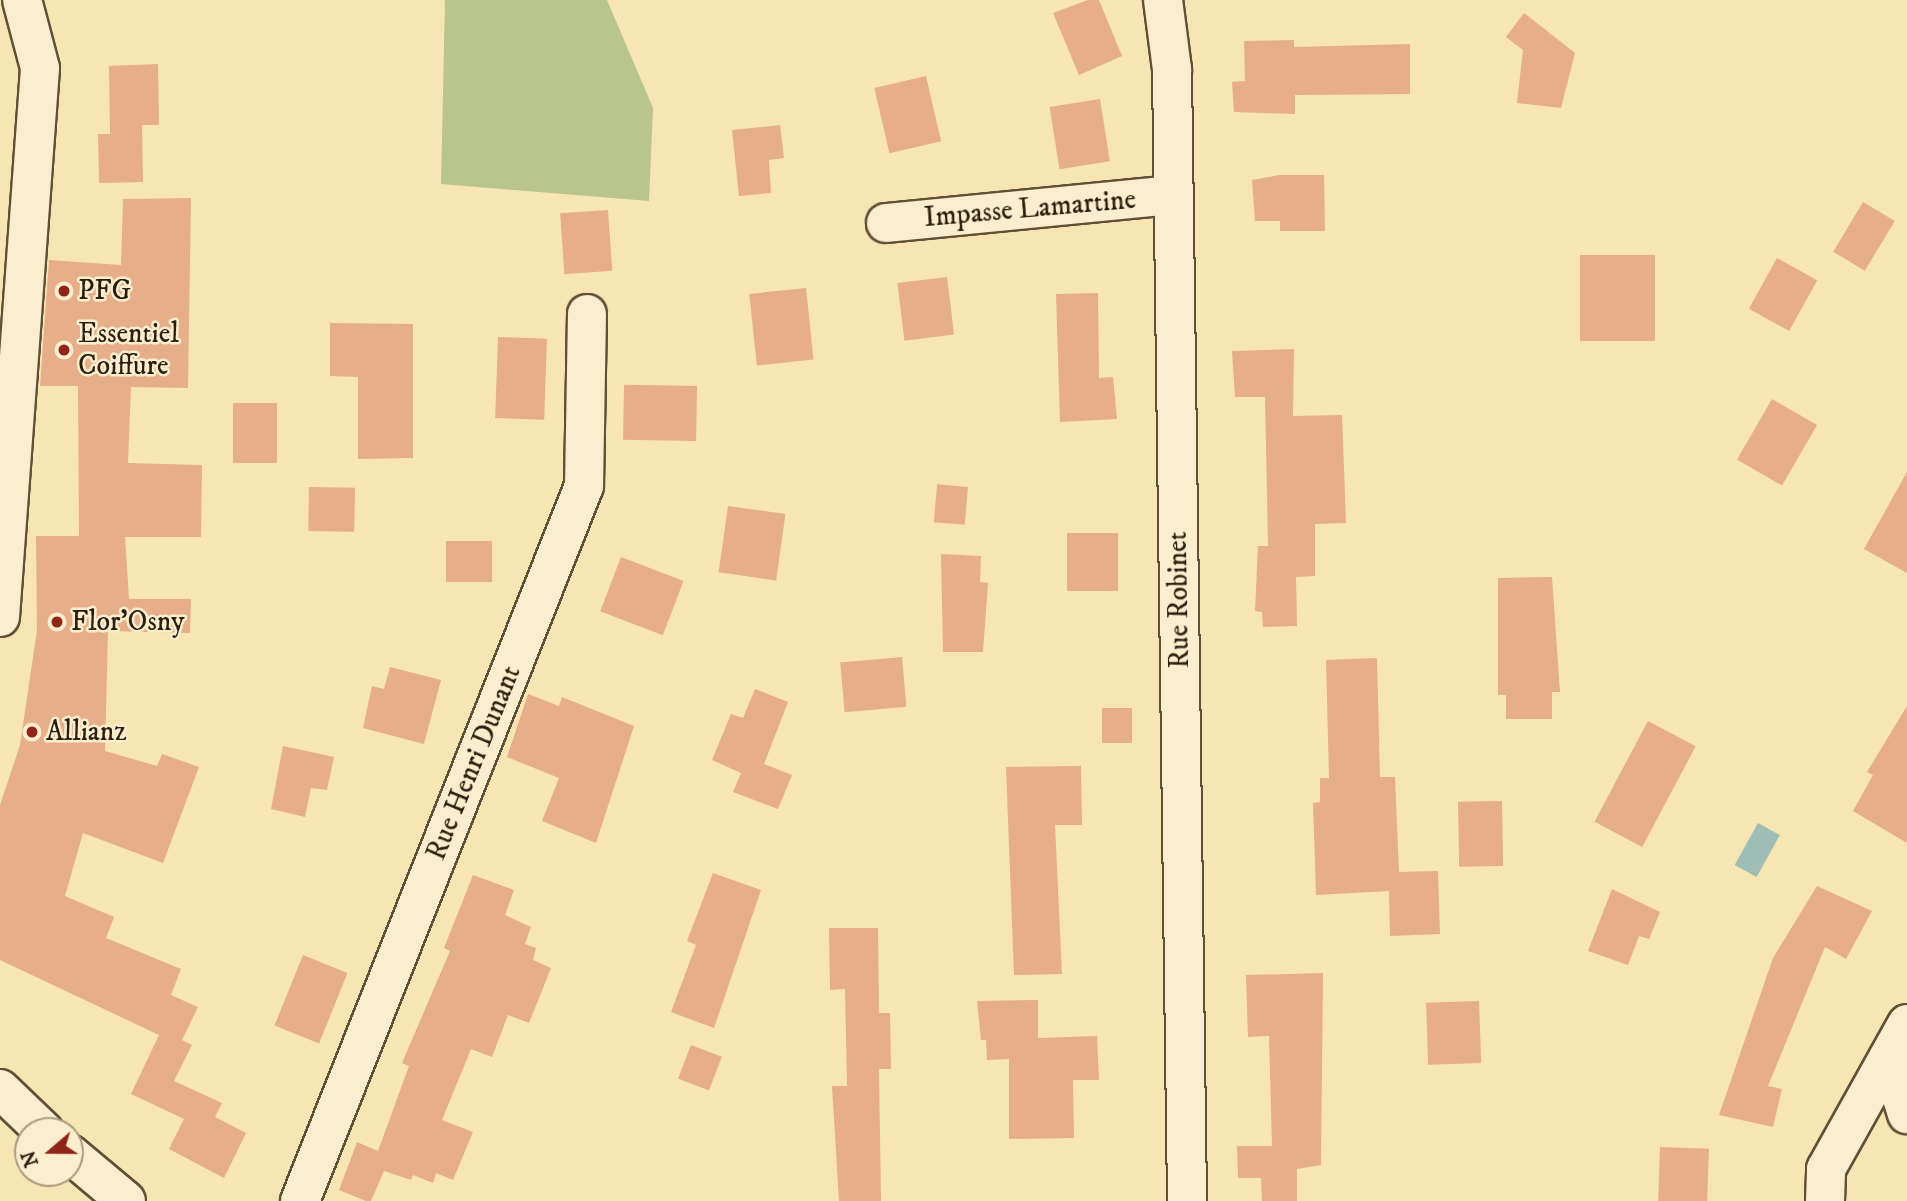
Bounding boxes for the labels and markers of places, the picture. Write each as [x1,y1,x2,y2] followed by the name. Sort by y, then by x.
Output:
[78,274,131,308] place label: PFG
[56,283,72,299] marker: PFG
[78,317,179,383] place label: Essentiel Coiffure
[56,342,72,358] marker: Essentiel Coiffure
[71,605,184,639] place label: Flor'Osny
[49,614,65,630] marker: Flor'Osny
[46,715,127,749] place label: Allianz
[24,724,40,740] marker: Allianz

